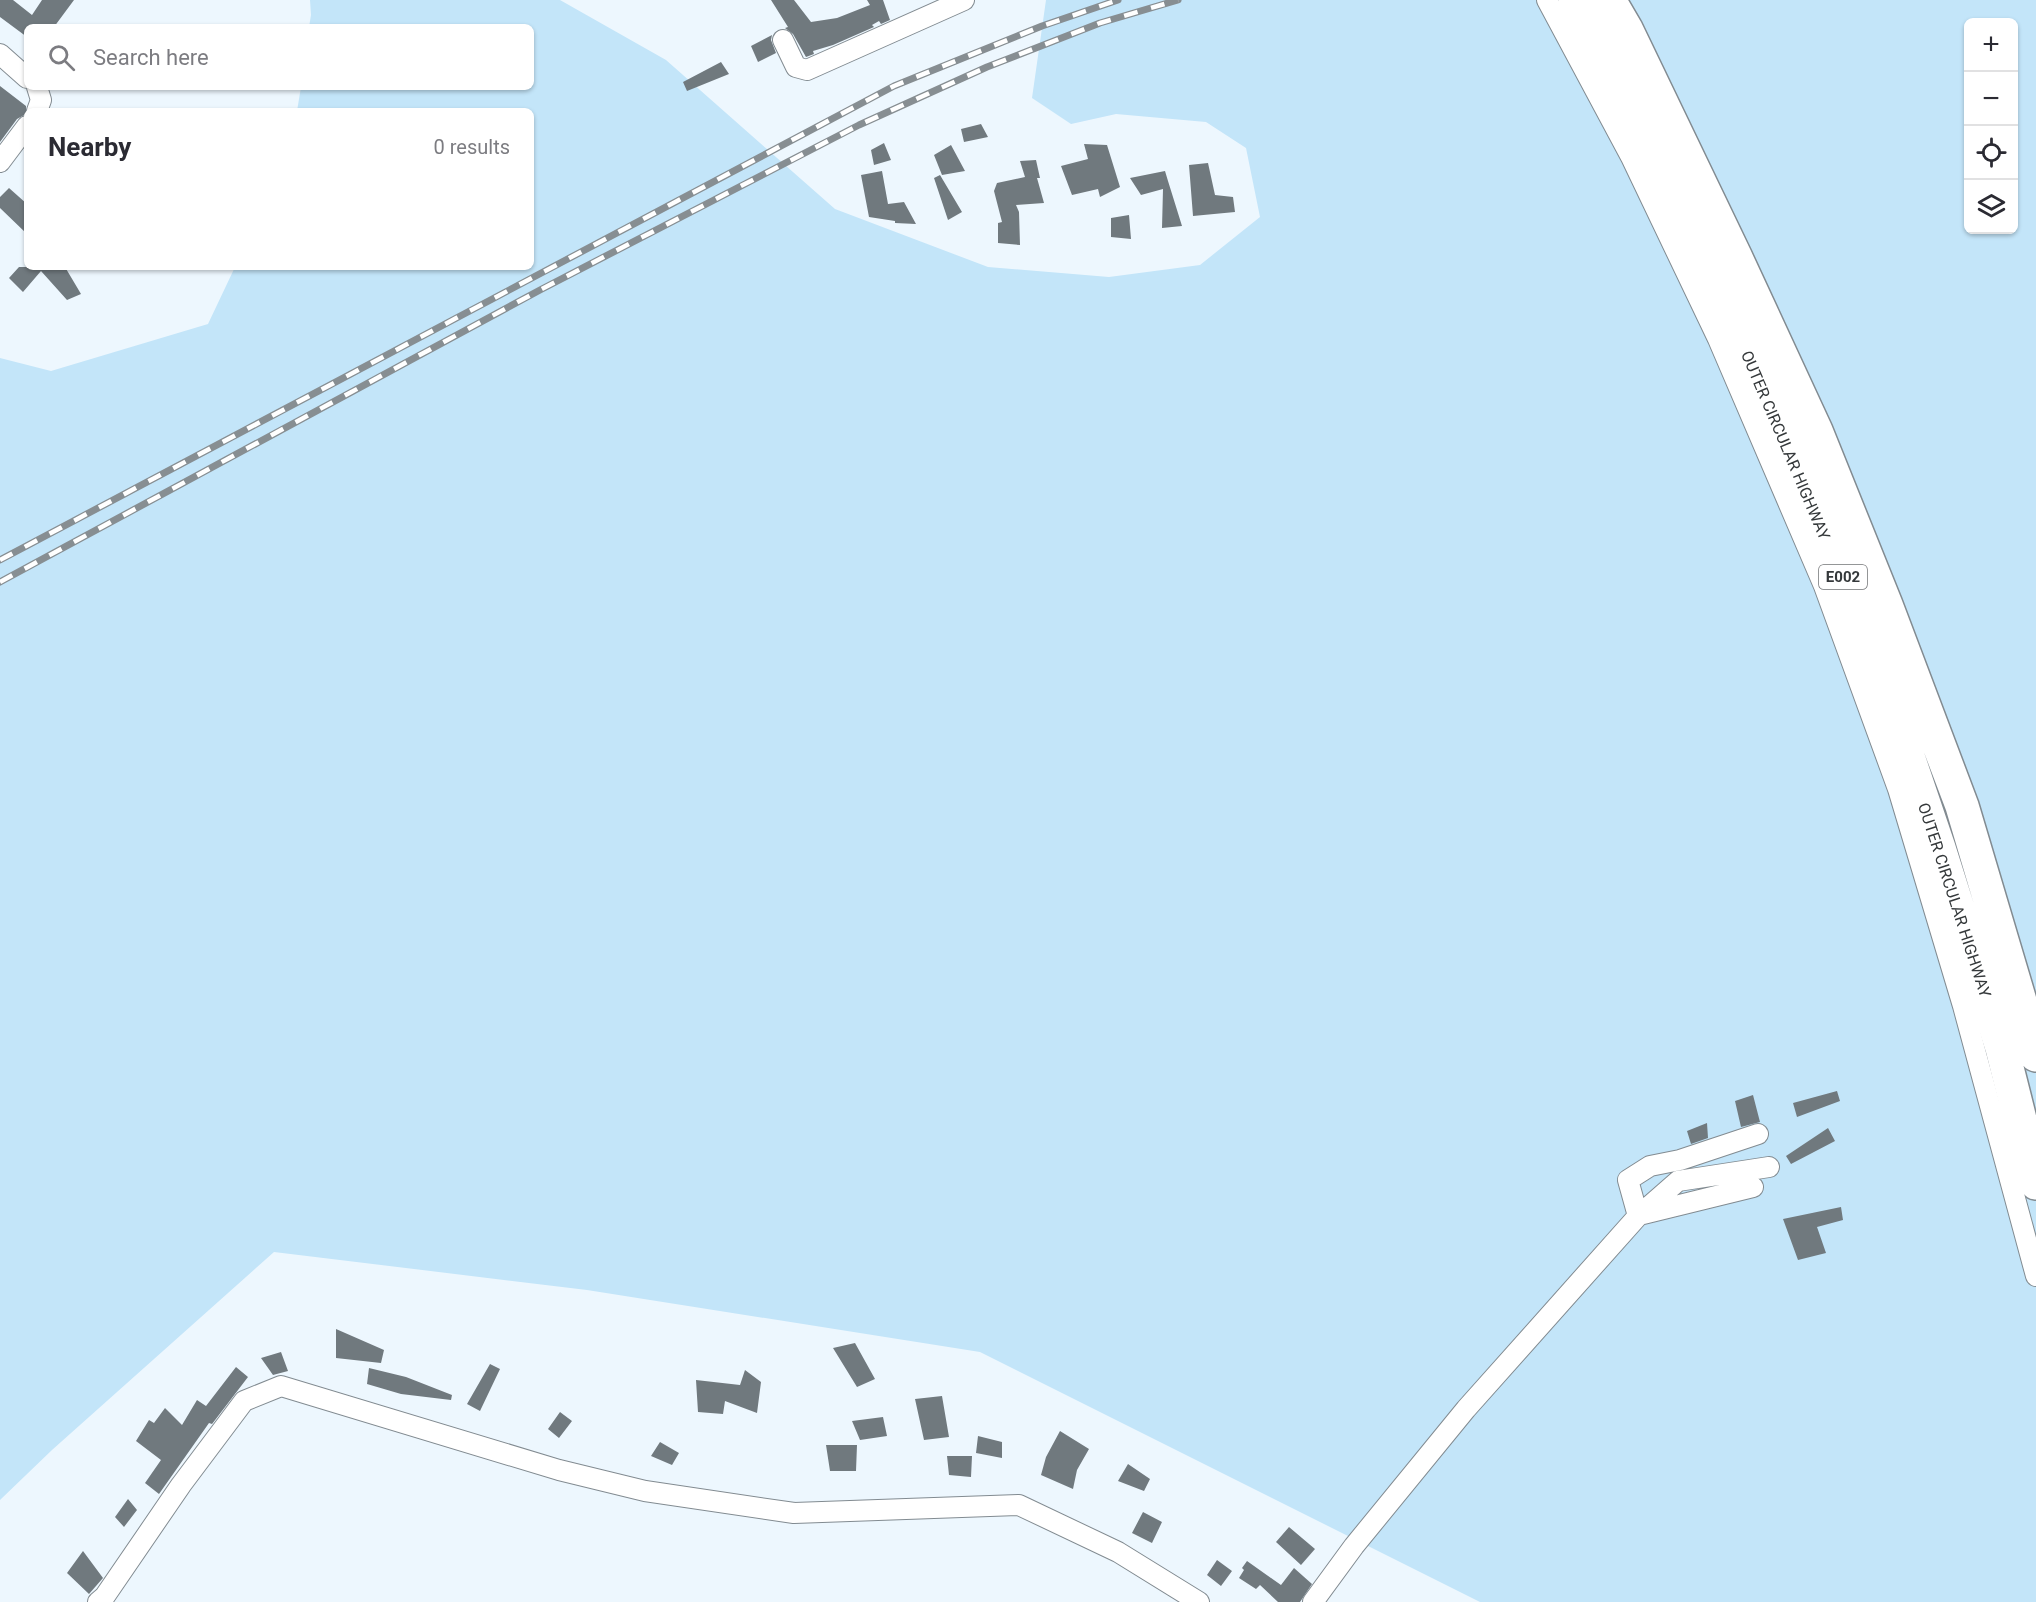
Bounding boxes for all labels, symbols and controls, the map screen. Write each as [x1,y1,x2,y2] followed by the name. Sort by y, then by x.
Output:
[1964,18,2018,234] map controls
[1964,18,2018,72] button: +
[24,24,534,90] search box
[45,41,78,74] icon: search
[93,45,209,70] text: Search here
[1964,72,2018,126] button: −
[1964,126,2018,180] button: locate
[48,132,131,162] text: Nearby
[434,135,510,159] text: 0 results
[1964,180,2018,234] button: layers
[1737,348,1834,543] street label: OUTER CIRCULAR HIGHWAY
[1819,565,1867,589] road number: E002
[1914,800,1995,1000] street label: OUTER CIRCULAR HIGHWAY

